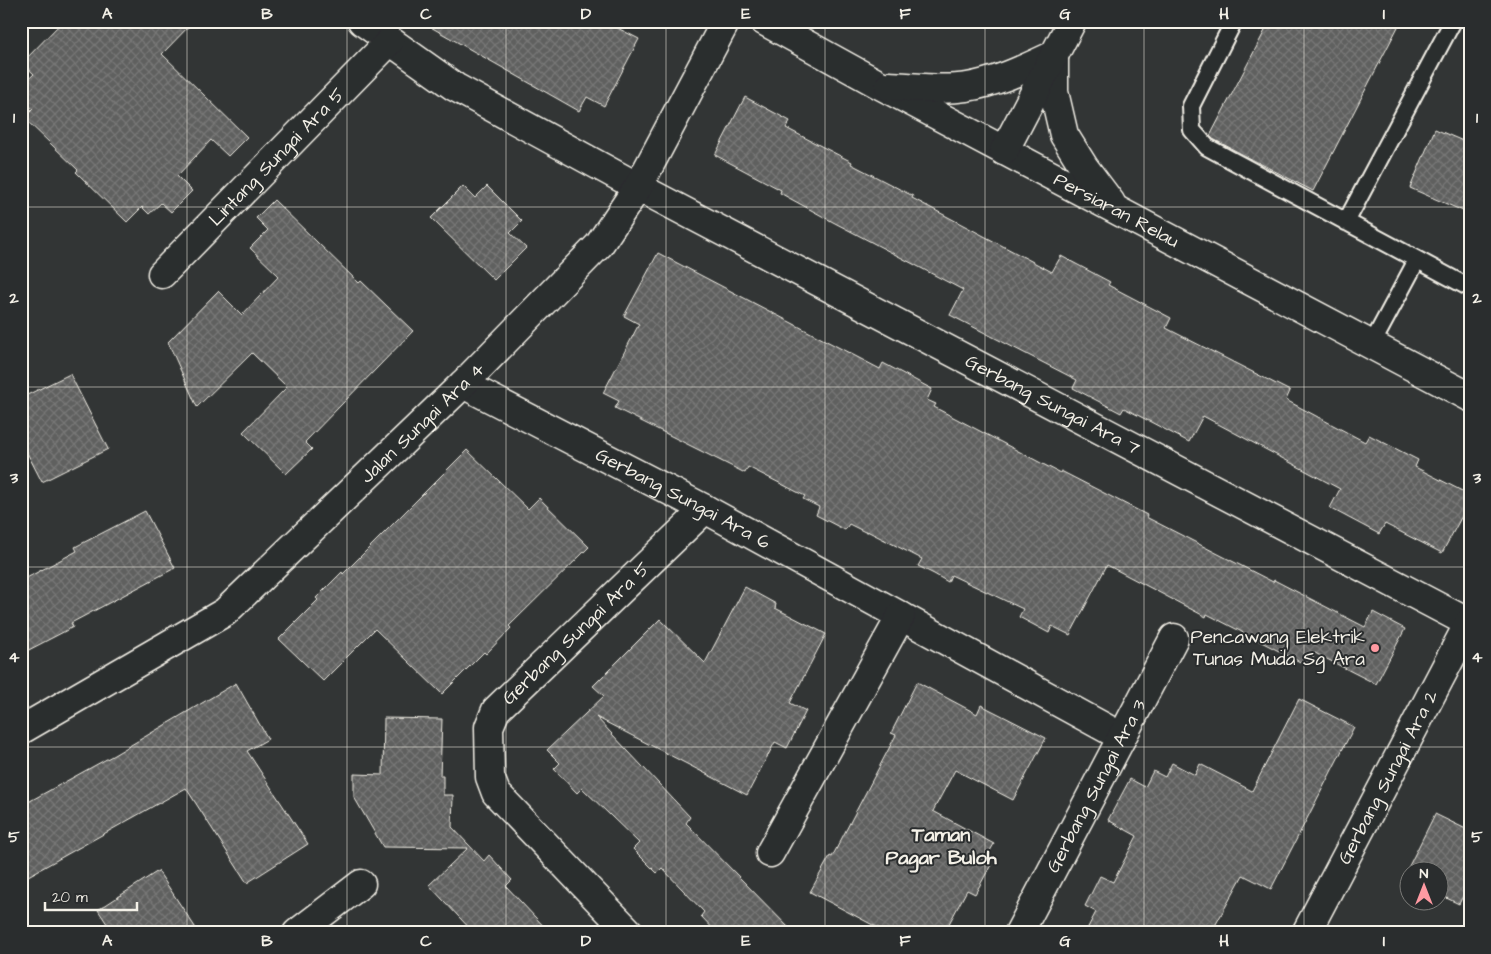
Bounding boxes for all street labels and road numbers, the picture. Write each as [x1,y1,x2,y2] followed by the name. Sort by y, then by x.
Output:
[203,81,351,232] street label: Lintang Sungai Ara 5
[1049,166,1184,255] street label: Persiaran Relau
[961,348,1145,462] street label: Gerbang Sungai Ara 7
[354,356,491,489] street label: Jalan Sungai Ara 4
[591,441,775,556] street label: Gerbang Sungai Ara 6
[496,555,656,711] street label: Gerbang Sungai Ara 5
[1331,685,1445,869] street label: Gerbang Sungai Ara 2
[1040,694,1153,877] street label: Gerbang Sungai Ara 3

